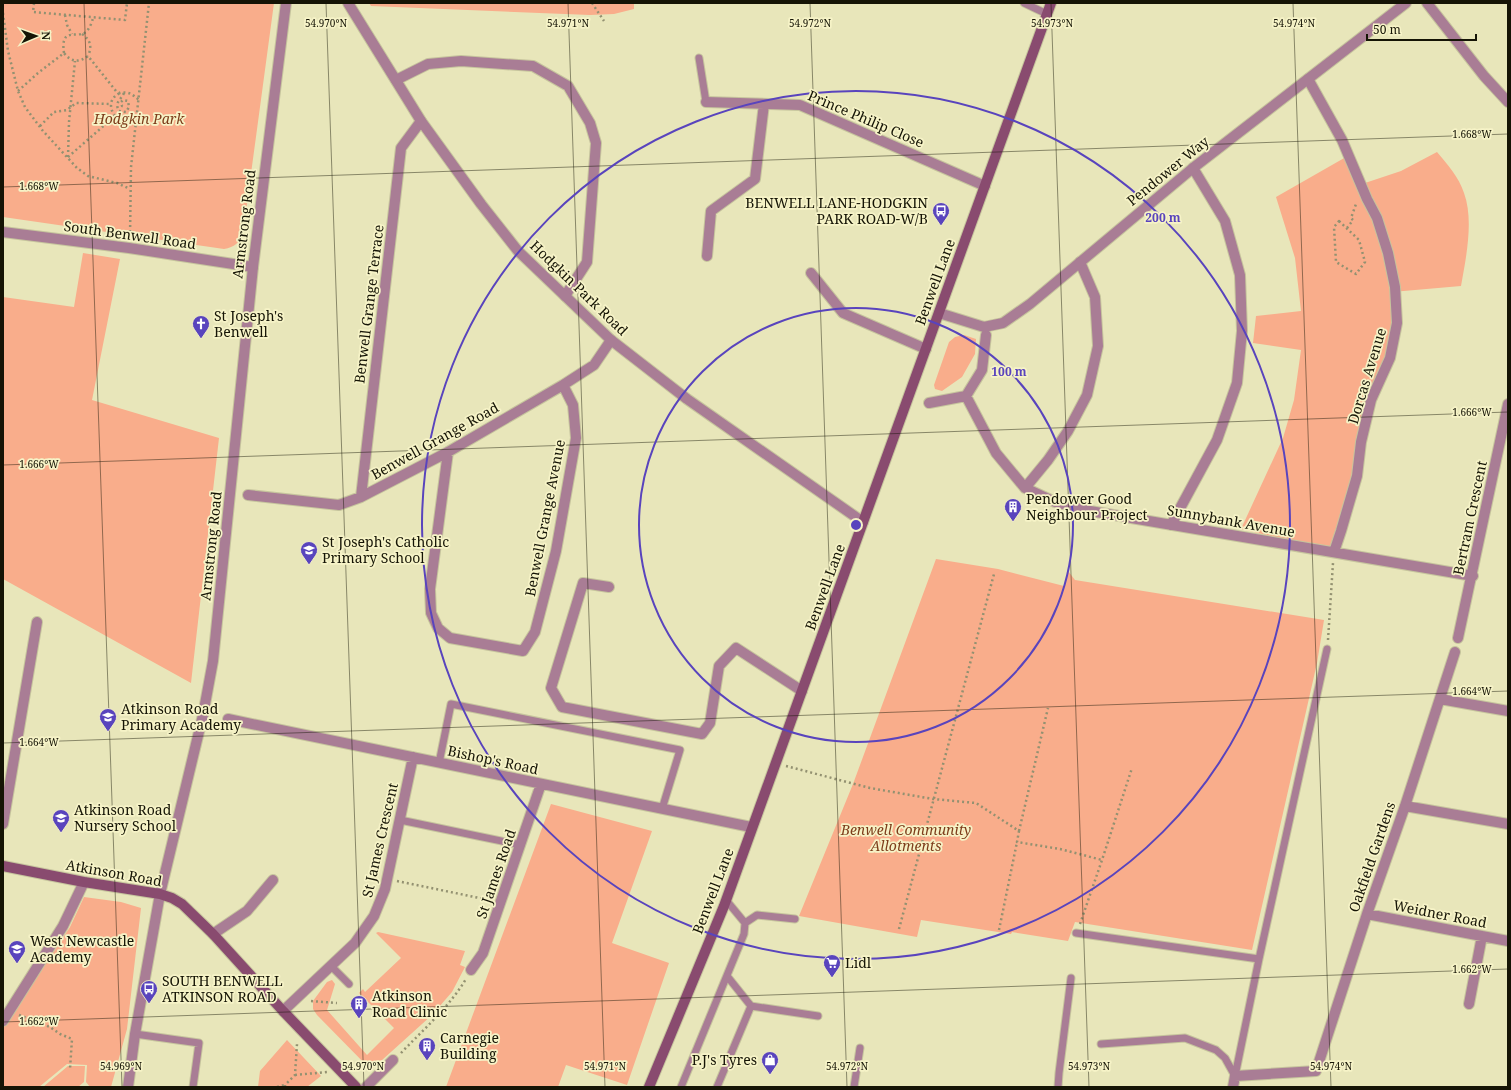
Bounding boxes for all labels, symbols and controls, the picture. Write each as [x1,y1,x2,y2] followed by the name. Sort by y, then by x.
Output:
[16,16,56,56] north arrow
[305,16,347,30] text: 54.970°N
[547,16,589,30] text: 54.971°N
[789,16,831,30] text: 54.972°N
[1031,16,1073,30] text: 54.973°N
[1273,16,1315,30] text: 54.974°N
[1367,16,1476,42] scale bar
[1373,21,1401,38] text: 50 m
[39,31,54,41] text: N
[805,86,927,152] street label: Prince Philip Close
[93,109,185,128] park label: Hodgkin Park
[1452,127,1492,141] text: 1.668°W
[1123,132,1213,210] street label: Pendower Way
[227,168,260,279] street label: Armstrong Road
[19,179,59,193] text: 1.668°W
[745,193,928,228] place label: BENWELL LANE-HODGKIN PARK ROAD-W/B
[931,201,951,226] bus stop icon: BENWELL LANE-HODGKIN PARK ROAD-W/B
[1145,209,1181,226] text: 200 m
[63,216,198,253] street label: South Benwell Road
[349,223,388,384] street label: Benwell Grange Terrace
[526,236,633,340] street label: Hodgkin Park Road
[910,236,959,328] street label: Benwell Lane
[214,306,283,341] place label: St Joseph's Benwell
[191,314,211,339] church icon: St Joseph's Benwell
[1343,325,1390,426] street label: Dorcas Avenue
[991,363,1027,380] text: 100 m
[368,397,502,484] street label: Benwell Grange Road
[1452,405,1492,419] text: 1.666°W
[520,438,569,598] street label: Benwell Grange Avenue
[19,457,59,471] text: 1.666°W
[1448,459,1491,577] street label: Bertram Crescent
[1026,489,1148,524] place label: Pendower Good Neighbour Project
[195,490,226,601] street label: Armstrong Road
[1003,497,1023,522] building icon: Pendower Good Neighbour Project
[1166,500,1297,541] street label: Sunnybank Avenue
[849,518,863,532] centre of rings
[322,532,449,567] place label: St Joseph's Catholic Primary School
[299,540,319,565] school or university icon: St Joseph's Catholic Primary School
[800,541,849,633] street label: Benwell Lane
[1452,684,1492,698] text: 1.664°W
[121,699,241,734] place label: Atkinson Road Primary Academy
[98,707,118,732] school or university icon: Atkinson Road Primary Academy
[19,735,59,749] text: 1.664°W
[446,741,541,778] street label: Bishop's Road
[357,781,402,899] street label: St James Crescent
[1344,799,1399,915] street label: Oakfield Gardens
[74,800,177,835] place label: Atkinson Road Nursery School
[51,808,71,833] school or university icon: Atkinson Road Nursery School
[840,820,971,855] park label: Benwell Community Allotments
[471,826,520,921] street label: St James Road
[687,845,738,937] street label: Benwell Lane
[65,855,164,890] street label: Atkinson Road
[1392,895,1489,932] street label: Weidner Road
[30,931,134,966] place label: West Newcastle Academy
[7,939,27,964] school or university icon: West Newcastle Academy
[822,953,842,978] supermarket icon: Lidl
[845,953,872,972] place label: Lidl
[1452,962,1492,976] text: 1.662°W
[162,971,283,1006] place label: SOUTH BENWELL ATKINSON ROAD
[139,979,159,1004] bus stop icon: SOUTH BENWELL ATKINSON ROAD
[372,986,447,1021] place label: Atkinson Road Clinic
[349,994,369,1019] building icon: Atkinson Road Clinic
[19,1014,59,1028] text: 1.662°W
[440,1028,499,1063] place label: Carnegie Building
[417,1036,437,1061] building icon: Carnegie Building
[692,1050,757,1069] place label: P.J's Tyres
[760,1050,780,1075] shop icon: P.J's Tyres
[100,1059,142,1073] text: 54.969°N
[342,1059,384,1073] text: 54.970°N
[584,1059,626,1073] text: 54.971°N
[826,1059,868,1073] text: 54.972°N
[1068,1059,1110,1073] text: 54.973°N
[1310,1059,1352,1073] text: 54.974°N

